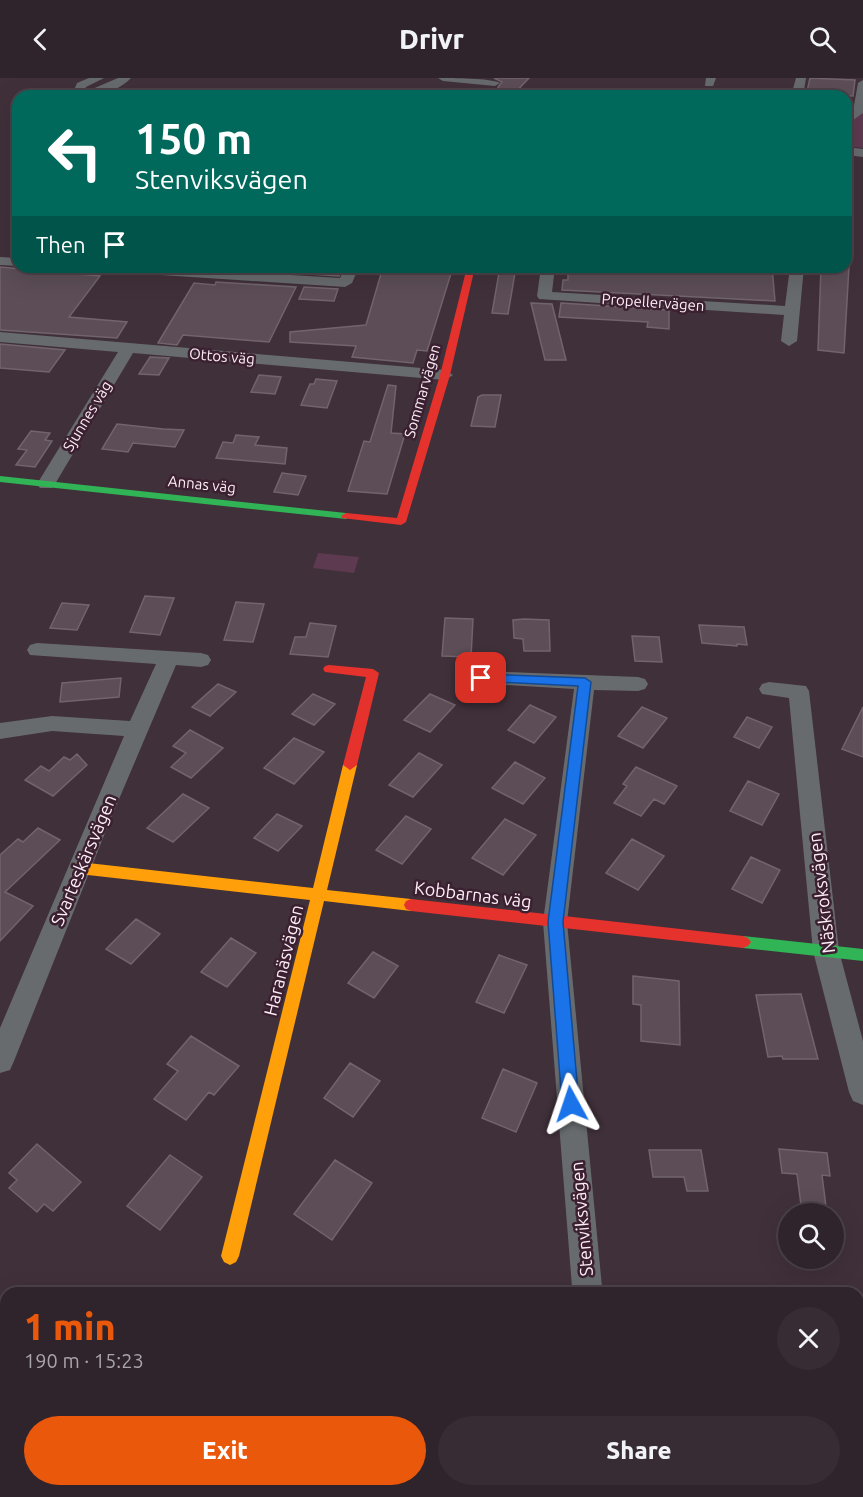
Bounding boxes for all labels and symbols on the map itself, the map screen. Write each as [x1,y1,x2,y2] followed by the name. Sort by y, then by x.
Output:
[601,290,705,314] street label: Propellervägen
[400,342,444,440] street label: Sommarvägen
[189,345,255,367] street label: Ottos väg
[59,378,115,454] street label: Sjunnes väg
[167,472,237,496] street label: Annas väg
[455,652,506,703] pin
[46,791,120,929] street label: Svarteskärsvägen
[804,831,838,955] street label: Näskroksvägen
[413,877,533,911] street label: Kobbarnas väg
[260,902,306,1018] street label: Haranäsvägen
[539,1072,603,1136] position arrow
[566,1161,596,1277] street label: Stenviksvägen

